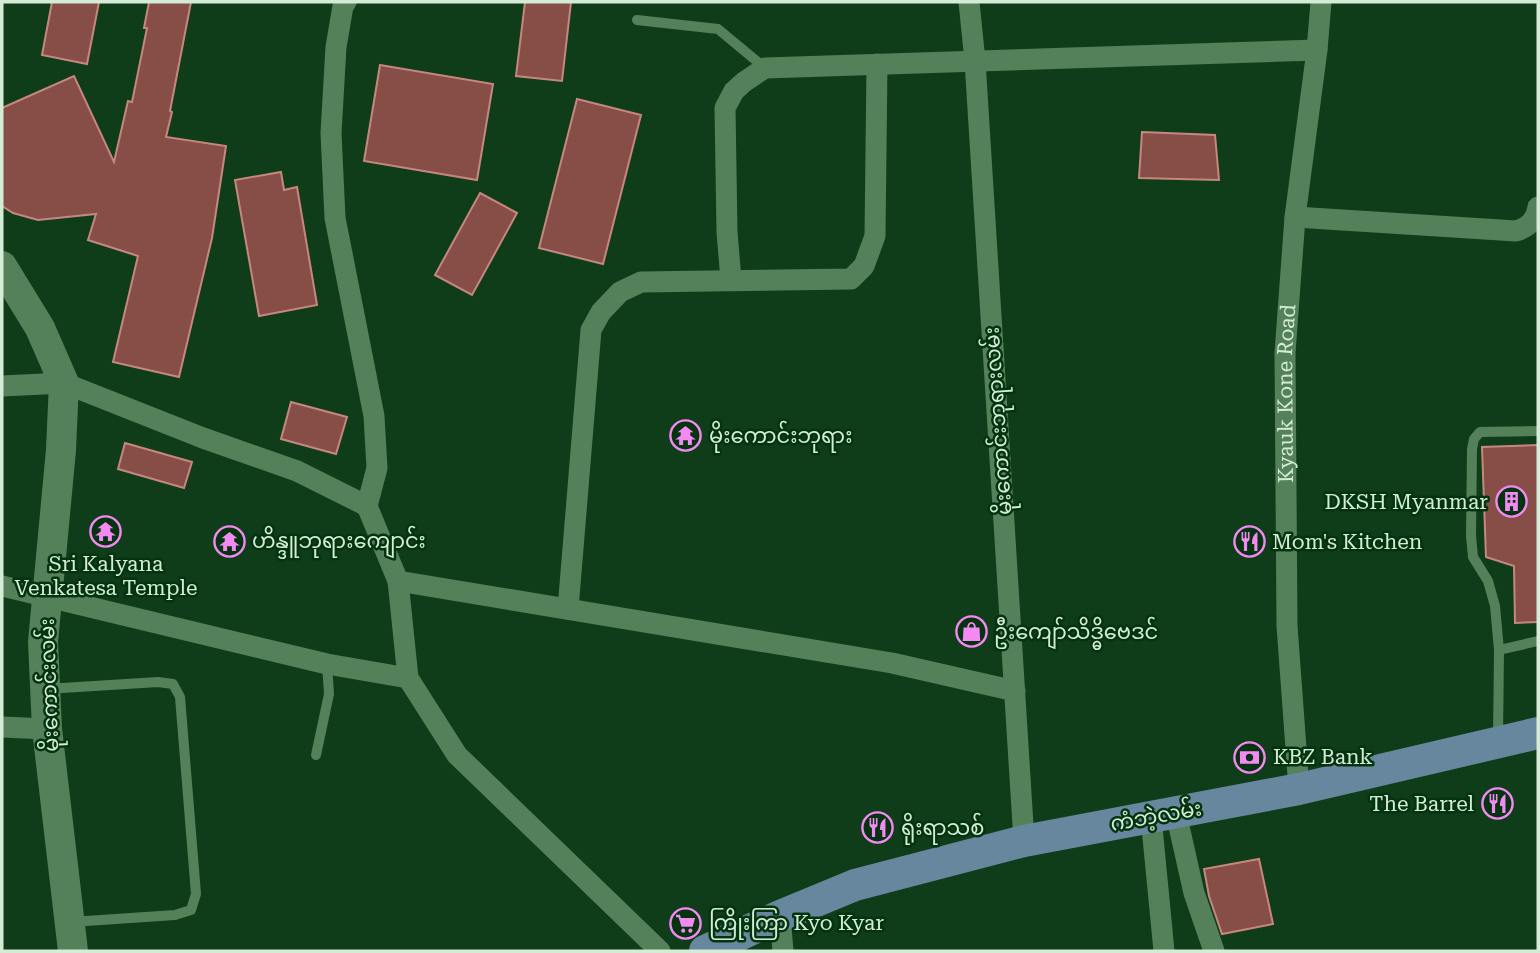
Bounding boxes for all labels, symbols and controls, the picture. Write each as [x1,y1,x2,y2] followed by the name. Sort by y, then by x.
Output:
[1273,303,1301,483] street label: Kyauk Kone Road
[975,326,1022,516] street label: မိုးကောင်းဘုရားလမ်း
[669,419,703,453] temple icon: မိုးကောင်းဘုရား
[709,420,852,453] place label: မိုးကောင်းဘုရား
[1494,485,1528,519] building icon: DKSH Myanmar
[1324,490,1488,514] place label: DKSH Myanmar
[89,515,123,549] temple icon: Sri Kalyana Venkatesa Temple
[212,524,246,558] temple icon: ဟိန္ဒူဘုရားကျောင်း
[252,525,426,559] place label: ဟိန္ဒူဘုရားကျောင်း
[1232,525,1266,559] restaurant icon: Mom's Kitchen
[1272,530,1423,554] place label: Mom's Kitchen
[15,552,197,600] place label: Sri Kalyana Venkatesa Temple
[954,615,988,649] shop icon: ဦးကျော်သိဒ္ဓိဗေဒင်
[994,616,1158,650] place label: ဦးကျော်သိဒ္ဓိဗေဒင်
[31,618,68,752] street label: မိုးကောင်းလမ်း
[1233,740,1267,774] bank icon: KBZ Bank
[1273,745,1373,769] place label: KBZ Bank
[1480,787,1514,821] restaurant icon: The Barrel
[1108,792,1204,839] street label: ကံဘဲ့လမ်း
[1369,792,1474,816] place label: The Barrel
[861,811,895,845] restaurant icon: ရိုးရာသစ်
[901,812,984,845] place label: ရိုးရာသစ်
[669,906,703,940] supermarket icon: ကြိုးကြာ Kyo Kyar
[709,907,884,940] place label: ကြိုးကြာ Kyo Kyar

